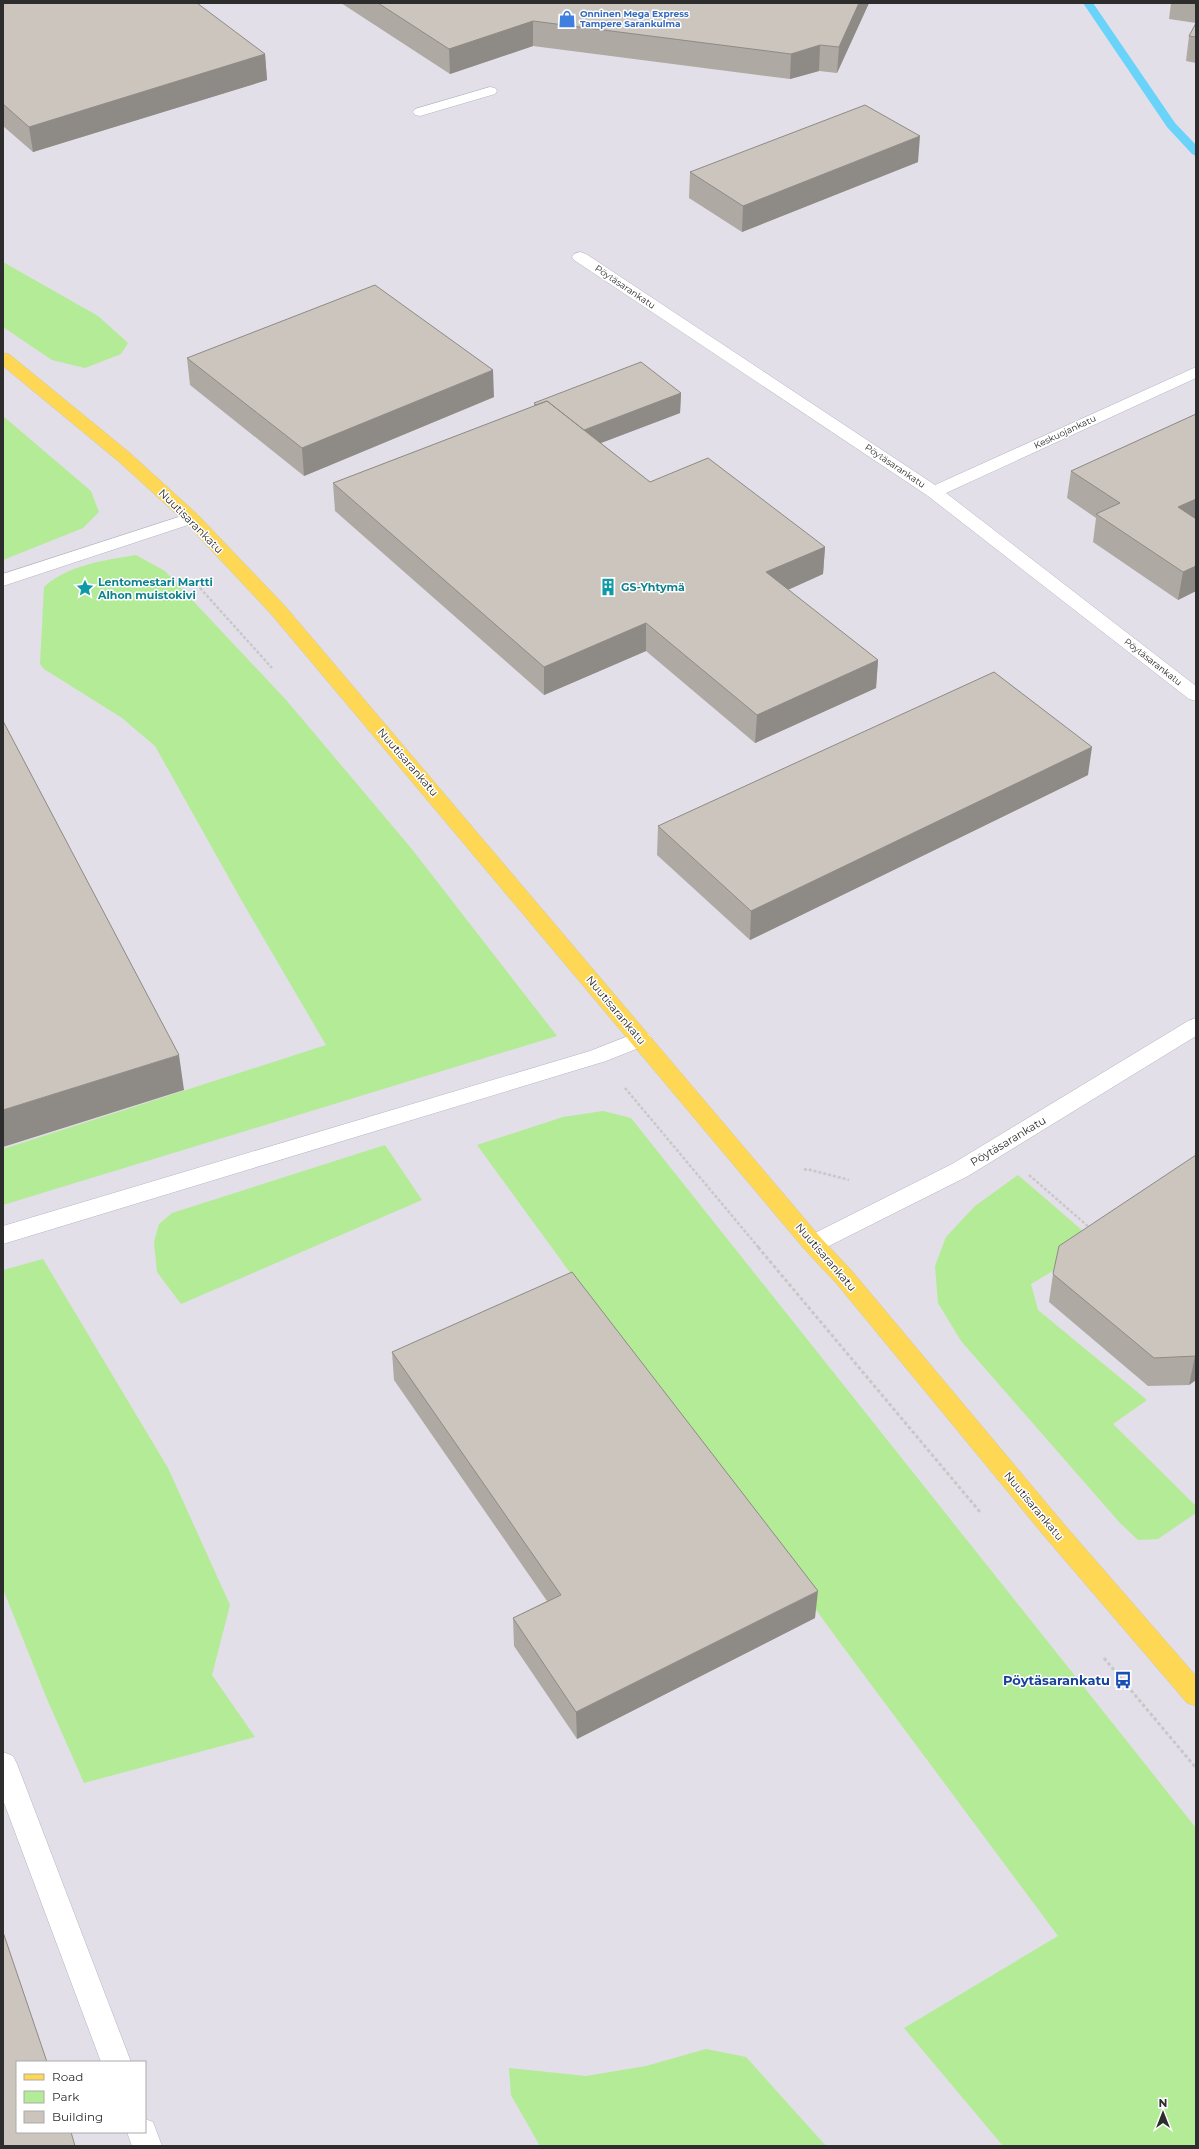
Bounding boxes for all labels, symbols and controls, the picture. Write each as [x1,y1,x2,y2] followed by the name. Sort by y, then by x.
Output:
[580,8,689,29] place label: Onninen Mega Express Tampere Sarankulma
[557,9,577,29] shop icon: Onninen Mega Express Tampere Sarankulma
[593,262,657,311] street label: Pöytäsarankatu
[1032,412,1098,451] street label: Keskuojankatu
[863,441,927,490] street label: Pöytäsarankatu
[156,486,226,556] street label: Nuutisarankatu
[97,575,213,602] place label: Lentomestari Martti Alhon muistokivi
[598,577,618,597] building icon: GS-Yhtymä
[75,578,95,598] place icon: Lentomestari Martti Alhon muistokivi
[621,580,685,594] place label: GS-Yhtymä
[1122,636,1184,688] street label: Pöytäsarankatu
[375,725,441,799] street label: Nuutisarankatu
[583,973,649,1047] street label: Nuutisarankatu
[968,1113,1048,1169] street label: Pöytäsarankatu
[793,1220,859,1294] street label: Nuutisarankatu
[1001,1469,1067,1543] street label: Nuutisarankatu
[1113,1670,1133,1690] bus stop icon: Pöytäsarankatu
[1003,1672,1110,1688] place label: Pöytäsarankatu
[16,2061,146,2133] legend
[52,2069,83,2084] text: Road
[52,2089,80,2104] text: Park
[1143,2093,1183,2133] north arrow
[1159,2096,1167,2110] text: N
[52,2109,103,2124] text: Building

